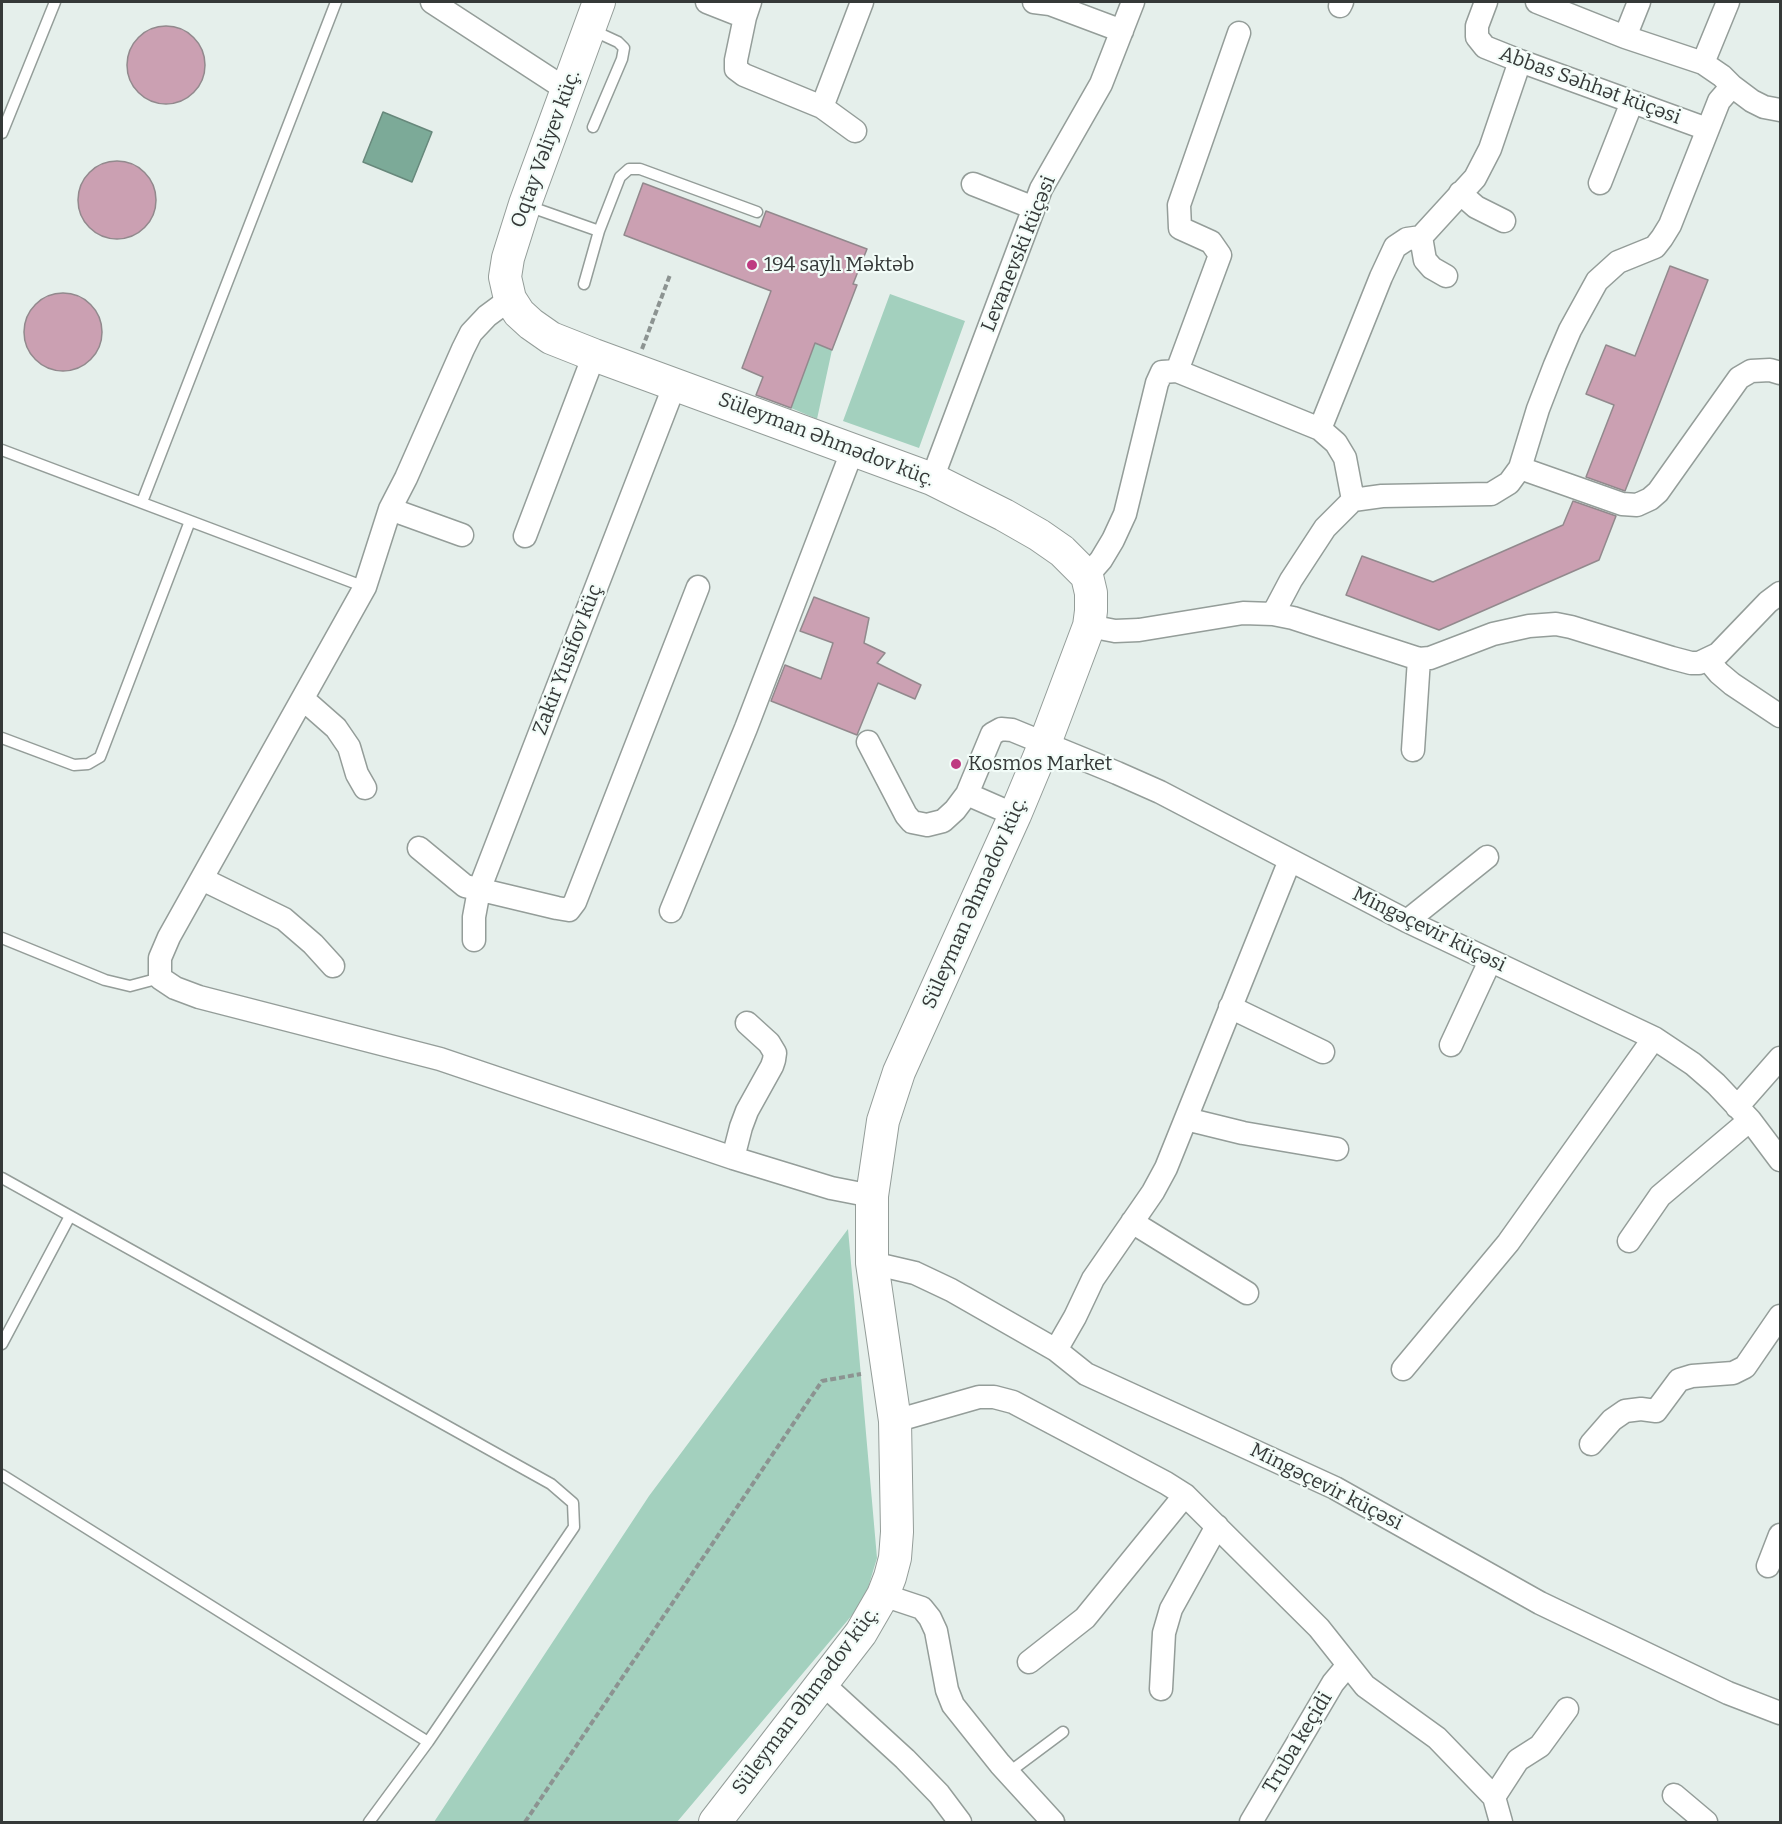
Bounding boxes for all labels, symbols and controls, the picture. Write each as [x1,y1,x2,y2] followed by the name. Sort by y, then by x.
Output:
[1496,42,1684,130] street label: Abbas Səhhət küçəsi
[506,67,586,231] street label: Oqtay Vəliyev küç.
[977,173,1061,335] street label: Levanevski küçəsi
[764,253,914,277] place label: 194 saylı Məktəb
[745,258,759,272] marker: 194 saylı Məktəb
[715,388,937,492] street label: Süleyman Əhmədov küç.
[528,581,608,739] street label: Zakir Yusifov küç
[968,752,1112,776] place label: Kosmos Market
[949,757,963,771] marker: Kosmos Market
[917,793,1033,1013] street label: Süleyman Əhmədov küç.
[1348,882,1510,978] street label: Mingəçevir küçəsi
[1246,1438,1406,1536] street label: Mingəçevir küçəsi
[727,1602,885,1800] street label: Süleyman Əhmədov küç.
[1258,1688,1338,1798] street label: Truba keçidi

